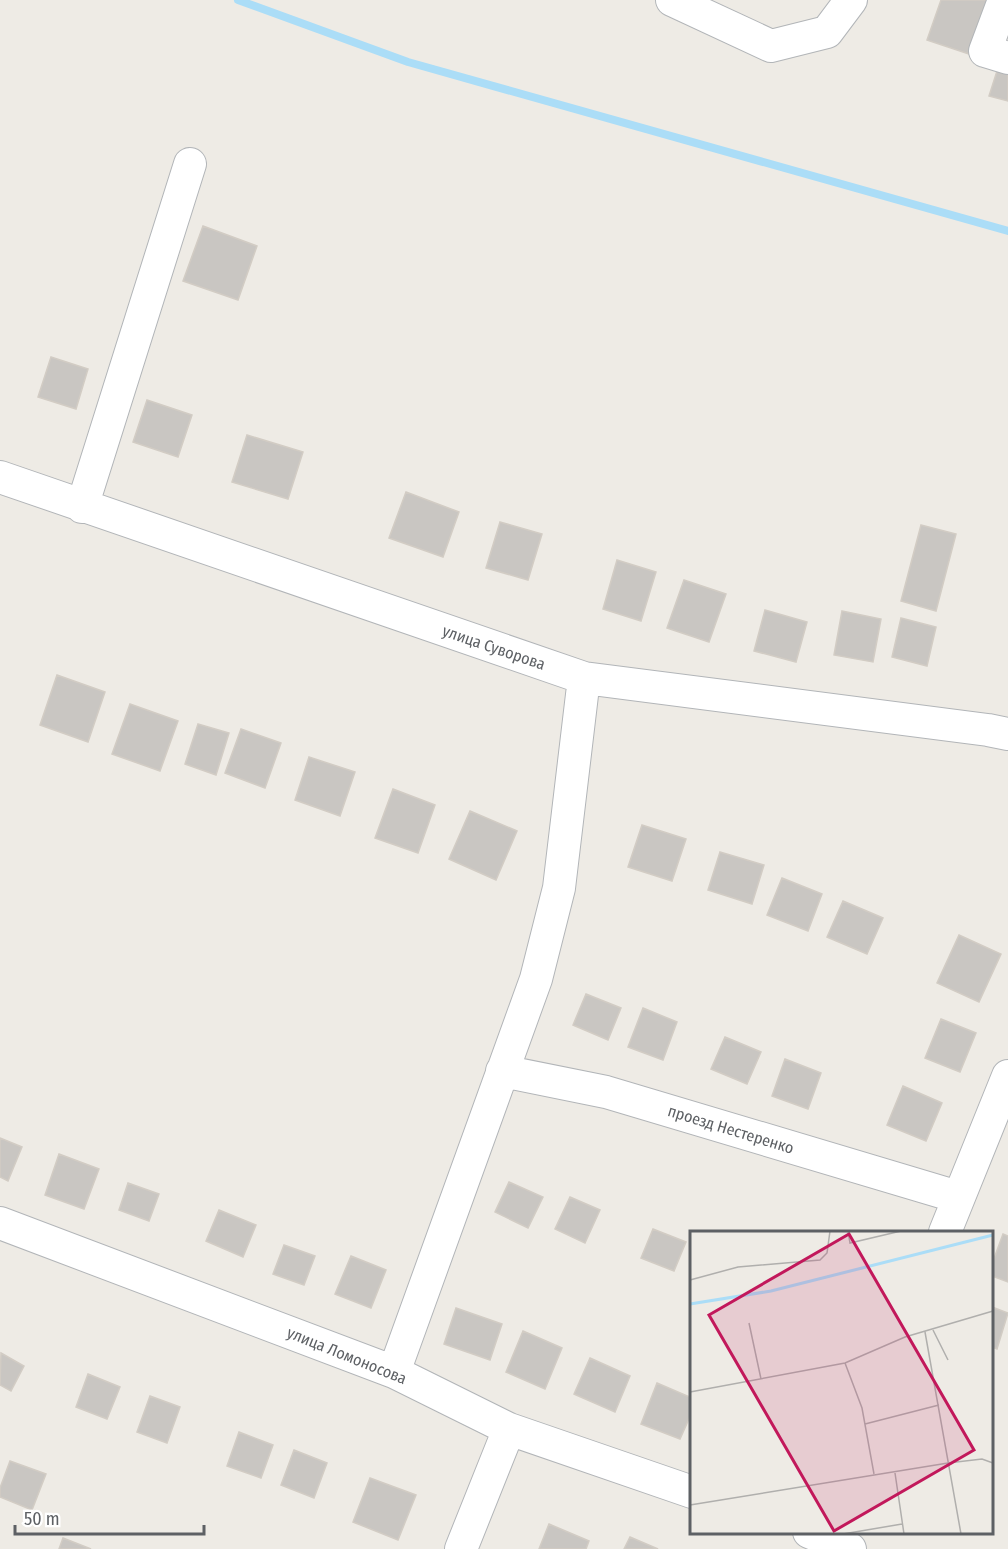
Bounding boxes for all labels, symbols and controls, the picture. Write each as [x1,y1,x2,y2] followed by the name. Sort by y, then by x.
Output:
[440,621,548,674] street label: улица Суворова
[665,1101,796,1158] street label: проезд Нестеренко
[690,1231,993,1534] inset map
[284,1323,410,1388] street label: улица Ломоносова
[15,1498,204,1536] scale bar
[24,1508,60,1530] text: 50 m

